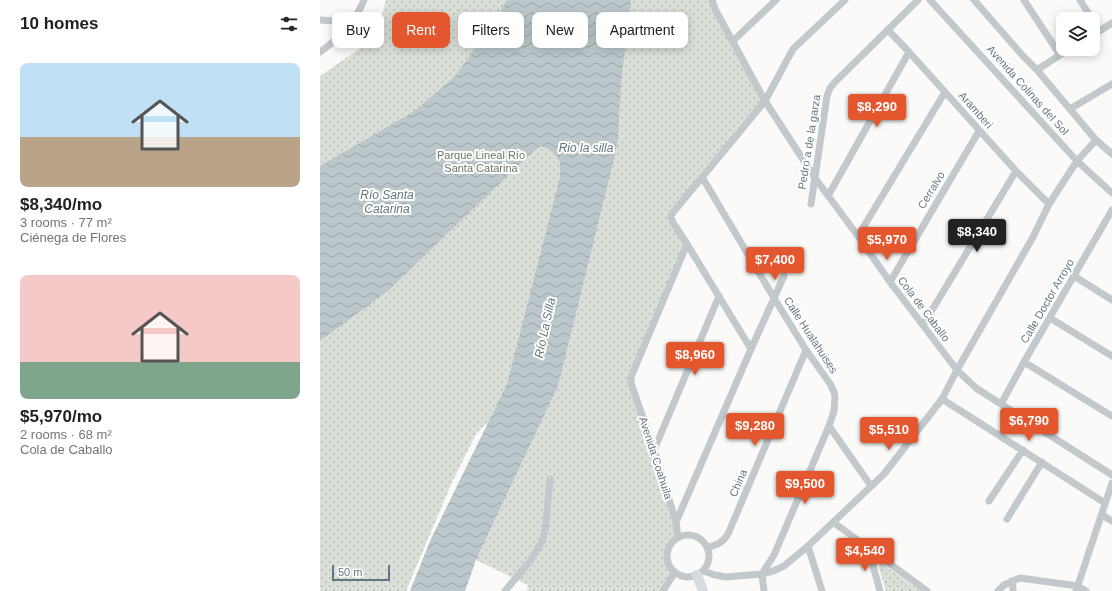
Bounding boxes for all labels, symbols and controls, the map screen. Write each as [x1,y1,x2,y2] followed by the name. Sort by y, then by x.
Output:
[332,12,384,48] chip: Buy
[392,12,450,48] chip: Rent
[458,12,524,48] chip: Filters
[532,12,588,48] chip: New
[596,12,688,48] chip: Apartment
[1056,12,1100,56] map controls
[1056,12,1100,56] button: layers
[278,13,300,35] icon: filters
[20,14,98,33] text: 10 homes
[985,43,1071,137] street label: Avenida Colinas del Sol
[124,89,196,161] icon: home
[957,89,995,131] street label: Aramberi
[796,93,823,190] street label: Pedro a de la garza
[844,94,910,128] pin: $8,290
[857,99,897,114] text: $8,290
[559,141,614,155] water label: Rio la silla
[437,149,525,174] park label: Parque Lineal Río Santa Catarina
[915,169,947,211] street label: Cerralvo
[360,188,414,216] water label: Río Santa Catarina
[20,195,102,214] text: $8,340/mo
[20,215,112,230] text: 3 rooms · 77 m²
[944,219,1010,253] pin: $8,340
[957,224,997,239] text: $8,340
[854,227,920,261] pin: $5,970
[20,230,126,245] text: Ciénega de Flores
[867,232,907,247] text: $5,970
[742,247,808,281] pin: $7,400
[755,252,795,267] text: $7,400
[1018,257,1076,345] street label: Calle Doctor Arroyo
[896,274,952,344] street label: Cola de Caballo
[782,295,840,376] street label: Calle Hualahuises
[532,296,558,359] water label: Río La Silla
[124,301,196,373] icon: home
[662,342,728,376] pin: $8,960
[675,347,715,362] text: $8,960
[20,407,102,426] text: $5,970/mo
[996,408,1062,442] pin: $6,790
[722,413,788,447] pin: $9,280
[1009,413,1049,428] text: $6,790
[637,415,675,502] street label: Avenida Coahuila
[856,417,922,451] pin: $5,510
[735,418,775,433] text: $9,280
[869,422,909,437] text: $5,510
[20,427,112,442] text: 2 rooms · 68 m²
[20,442,113,457] text: Cola de Caballo
[727,467,749,499] street label: China
[772,471,838,505] pin: $9,500
[785,476,825,491] text: $9,500
[832,538,898,572] pin: $4,540
[845,543,885,558] text: $4,540
[332,563,390,582] scale bar
[338,566,362,578] text: 50 m

